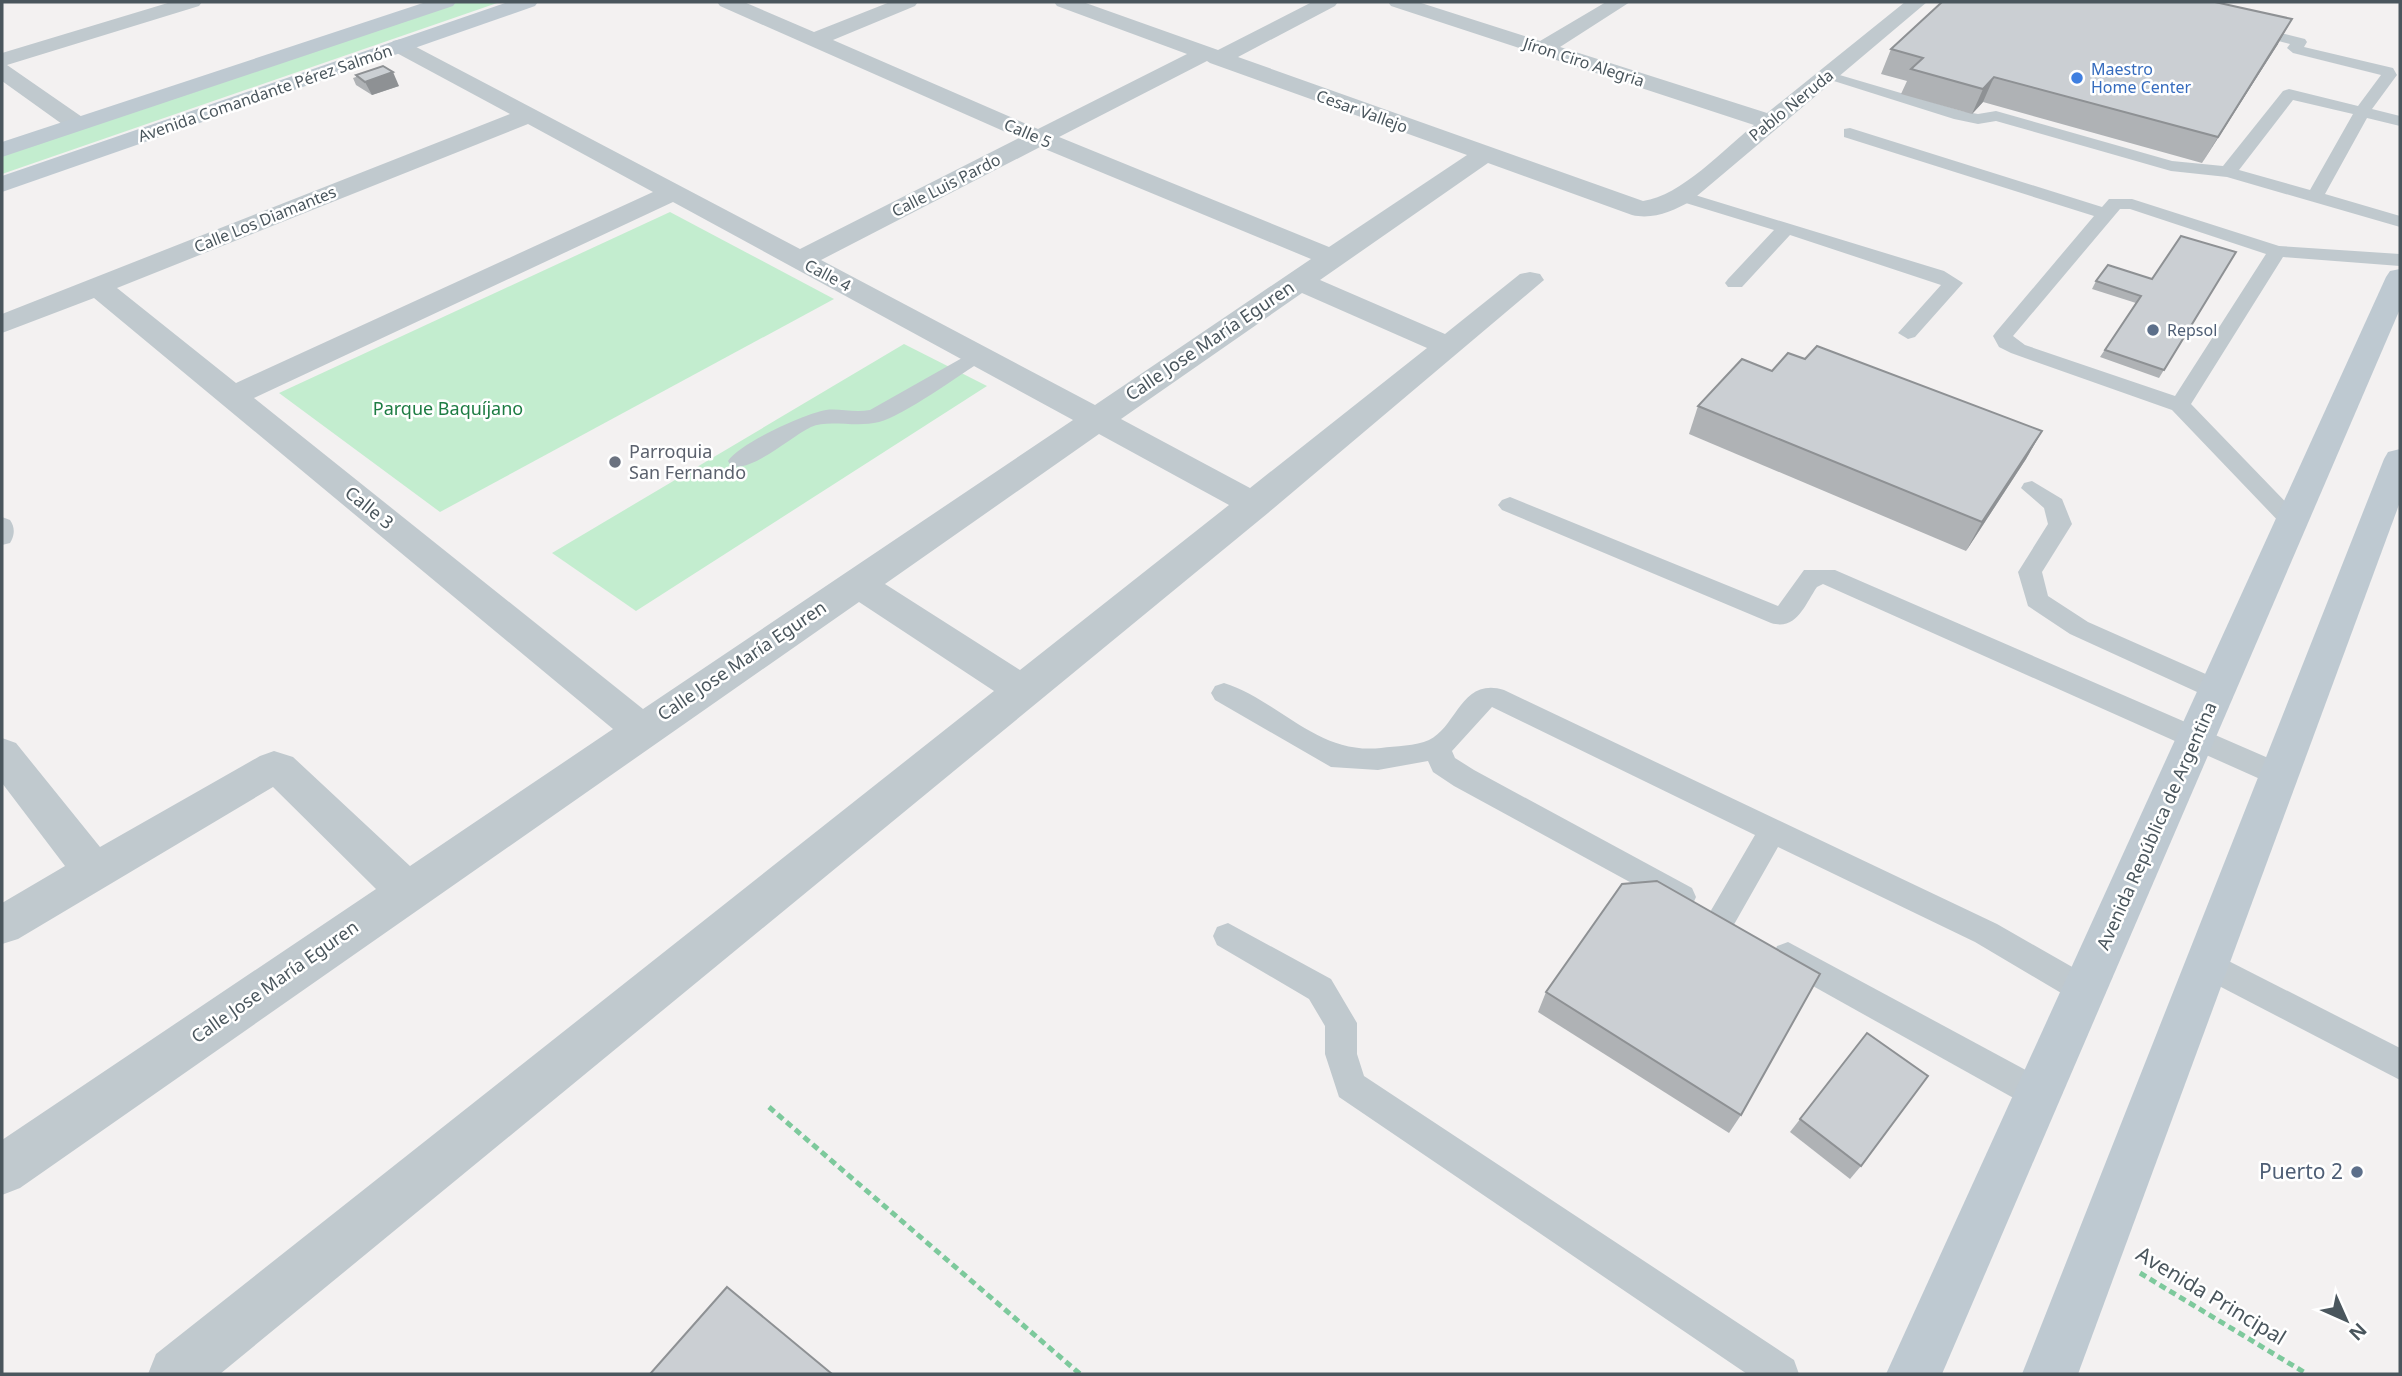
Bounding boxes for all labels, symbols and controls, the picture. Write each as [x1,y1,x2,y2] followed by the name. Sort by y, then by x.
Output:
[1519,31,1647,92] street label: Jíron Ciro Alegria
[135,39,395,147] street label: Avenida Comandante Pérez Salmón
[2091,58,2192,98] place label: Maestro Home Center
[1744,64,1838,146] street label: Pablo Neruda
[2069,70,2085,86] marker: Maestro Home Center
[1313,84,1411,138] street label: Cesar Vallejo
[1001,113,1055,153] street label: Calle 5
[888,148,1004,222] street label: Calle Luis Pardo
[191,180,339,258] street label: Calle Los Diamantes
[801,254,855,296] street label: Calle 4
[1120,275,1299,406] street label: Calle Jose María Eguren
[2167,319,2217,341] place label: Repsol
[2145,322,2161,338] marker: Repsol
[373,396,523,420] park label: Parque Baquíjano
[629,439,746,484] place label: Parroquia San Fernando
[607,454,623,470] marker: Parroquia San Fernando
[340,480,399,534] street label: Calle 3
[652,595,831,726] street label: Calle Jose María Eguren
[2090,698,2222,953] street label: Avenida República de Argentina
[186,914,363,1048] street label: Calle Jose María Eguren
[2259,1157,2343,1185] place label: Puerto 2
[2349,1164,2365,1180] marker: Puerto 2
[2131,1239,2292,1351] street label: Avenida Principal
[2311,1285,2381,1355] north arrow
[2343,1317,2373,1347] text: N

